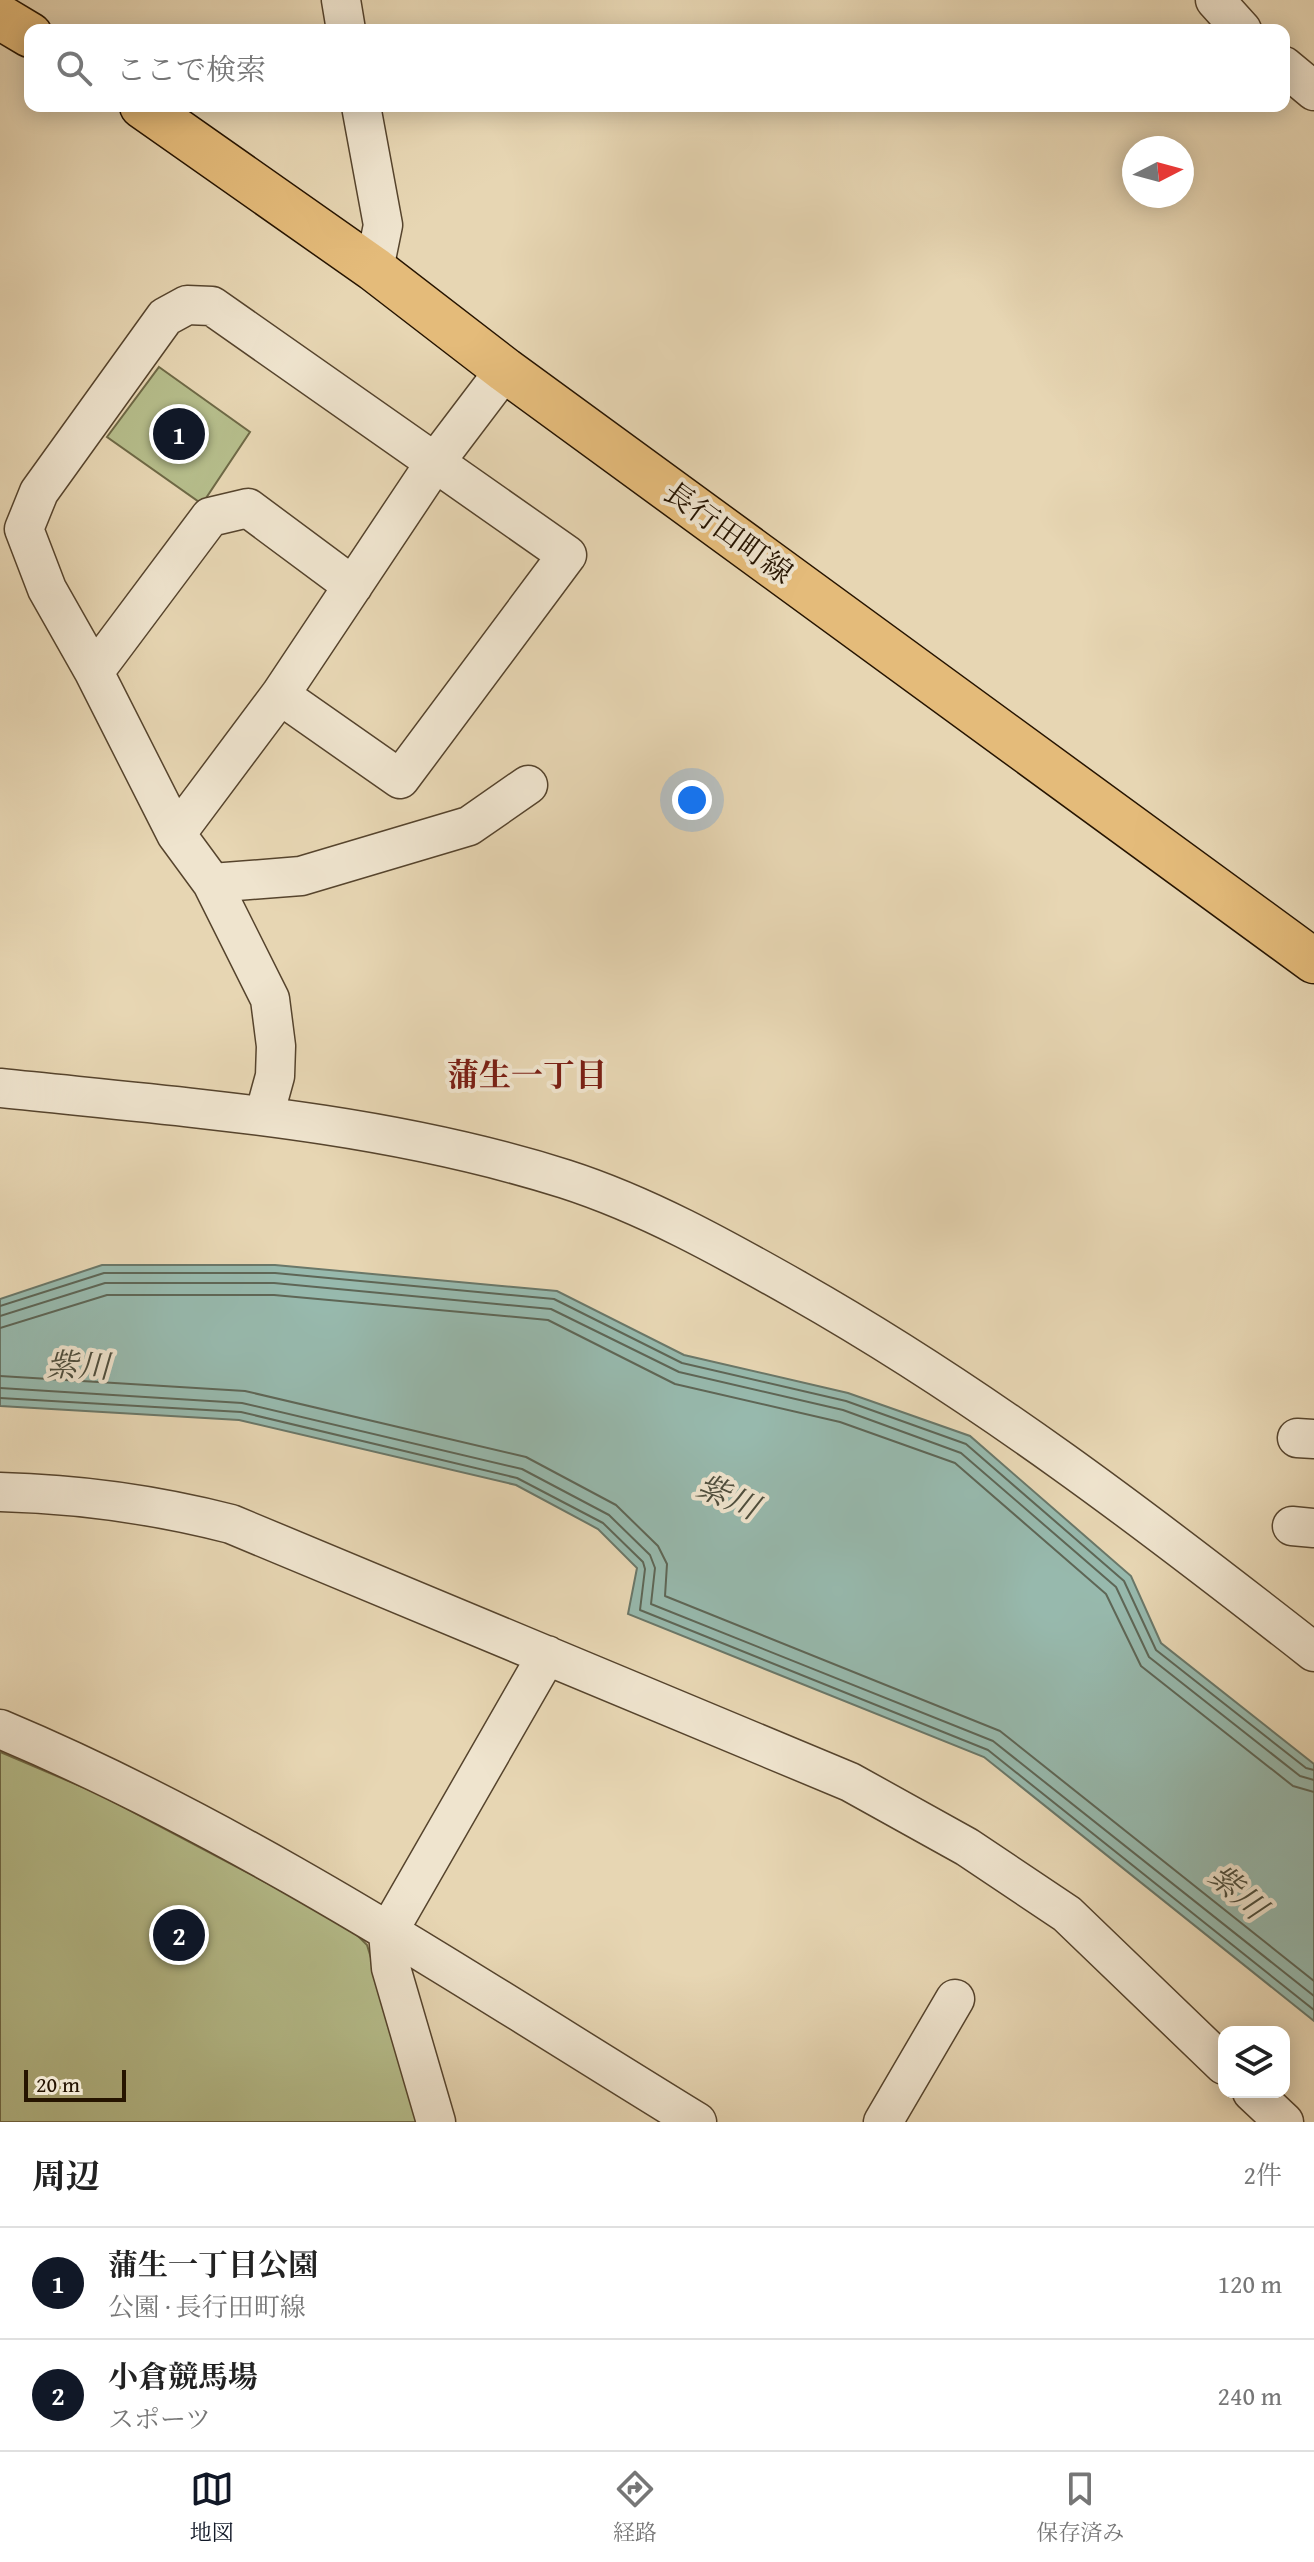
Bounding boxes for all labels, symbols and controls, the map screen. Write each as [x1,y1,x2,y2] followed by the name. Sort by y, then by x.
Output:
[24,24,1290,112] search box
[52,46,96,90] icon: search
[116,47,266,91] text: ここで検索
[1122,136,1194,208] north arrow
[153,404,205,464] pin: 1
[655,470,803,594] street label: 長行田町線
[672,780,712,820] your location
[447,1051,607,1098] district label: 蒲生一丁目
[45,1340,114,1390] water label: 紫川
[689,1462,770,1532] water label: 紫川
[1198,1852,1280,1932] water label: 紫川
[153,1905,205,1965] pin: 2
[1218,2026,1290,2098] map controls
[1218,2026,1290,2098] button: layers
[24,2066,126,2102] scale bar
[36,2068,80,2100] text: 20 m
[32,2151,100,2200] text: 周辺
[1243,2155,1282,2194] text: 2件
[108,2242,318,2286] text: 蒲生一丁目公園
[51,2264,65,2303] text: 1
[1217,2264,1282,2303] text: 120 m
[108,2287,306,2326] text: 公園 · 長行田町線
[108,2354,258,2398] text: 小倉競馬場
[51,2376,65,2415] text: 2
[1217,2376,1282,2415] text: 240 m
[108,2399,211,2438] text: スポーツ
[190,2467,234,2548] tab: 地図
[613,2467,657,2548] tab: 経路
[1036,2467,1124,2548] tab: 保存済み

